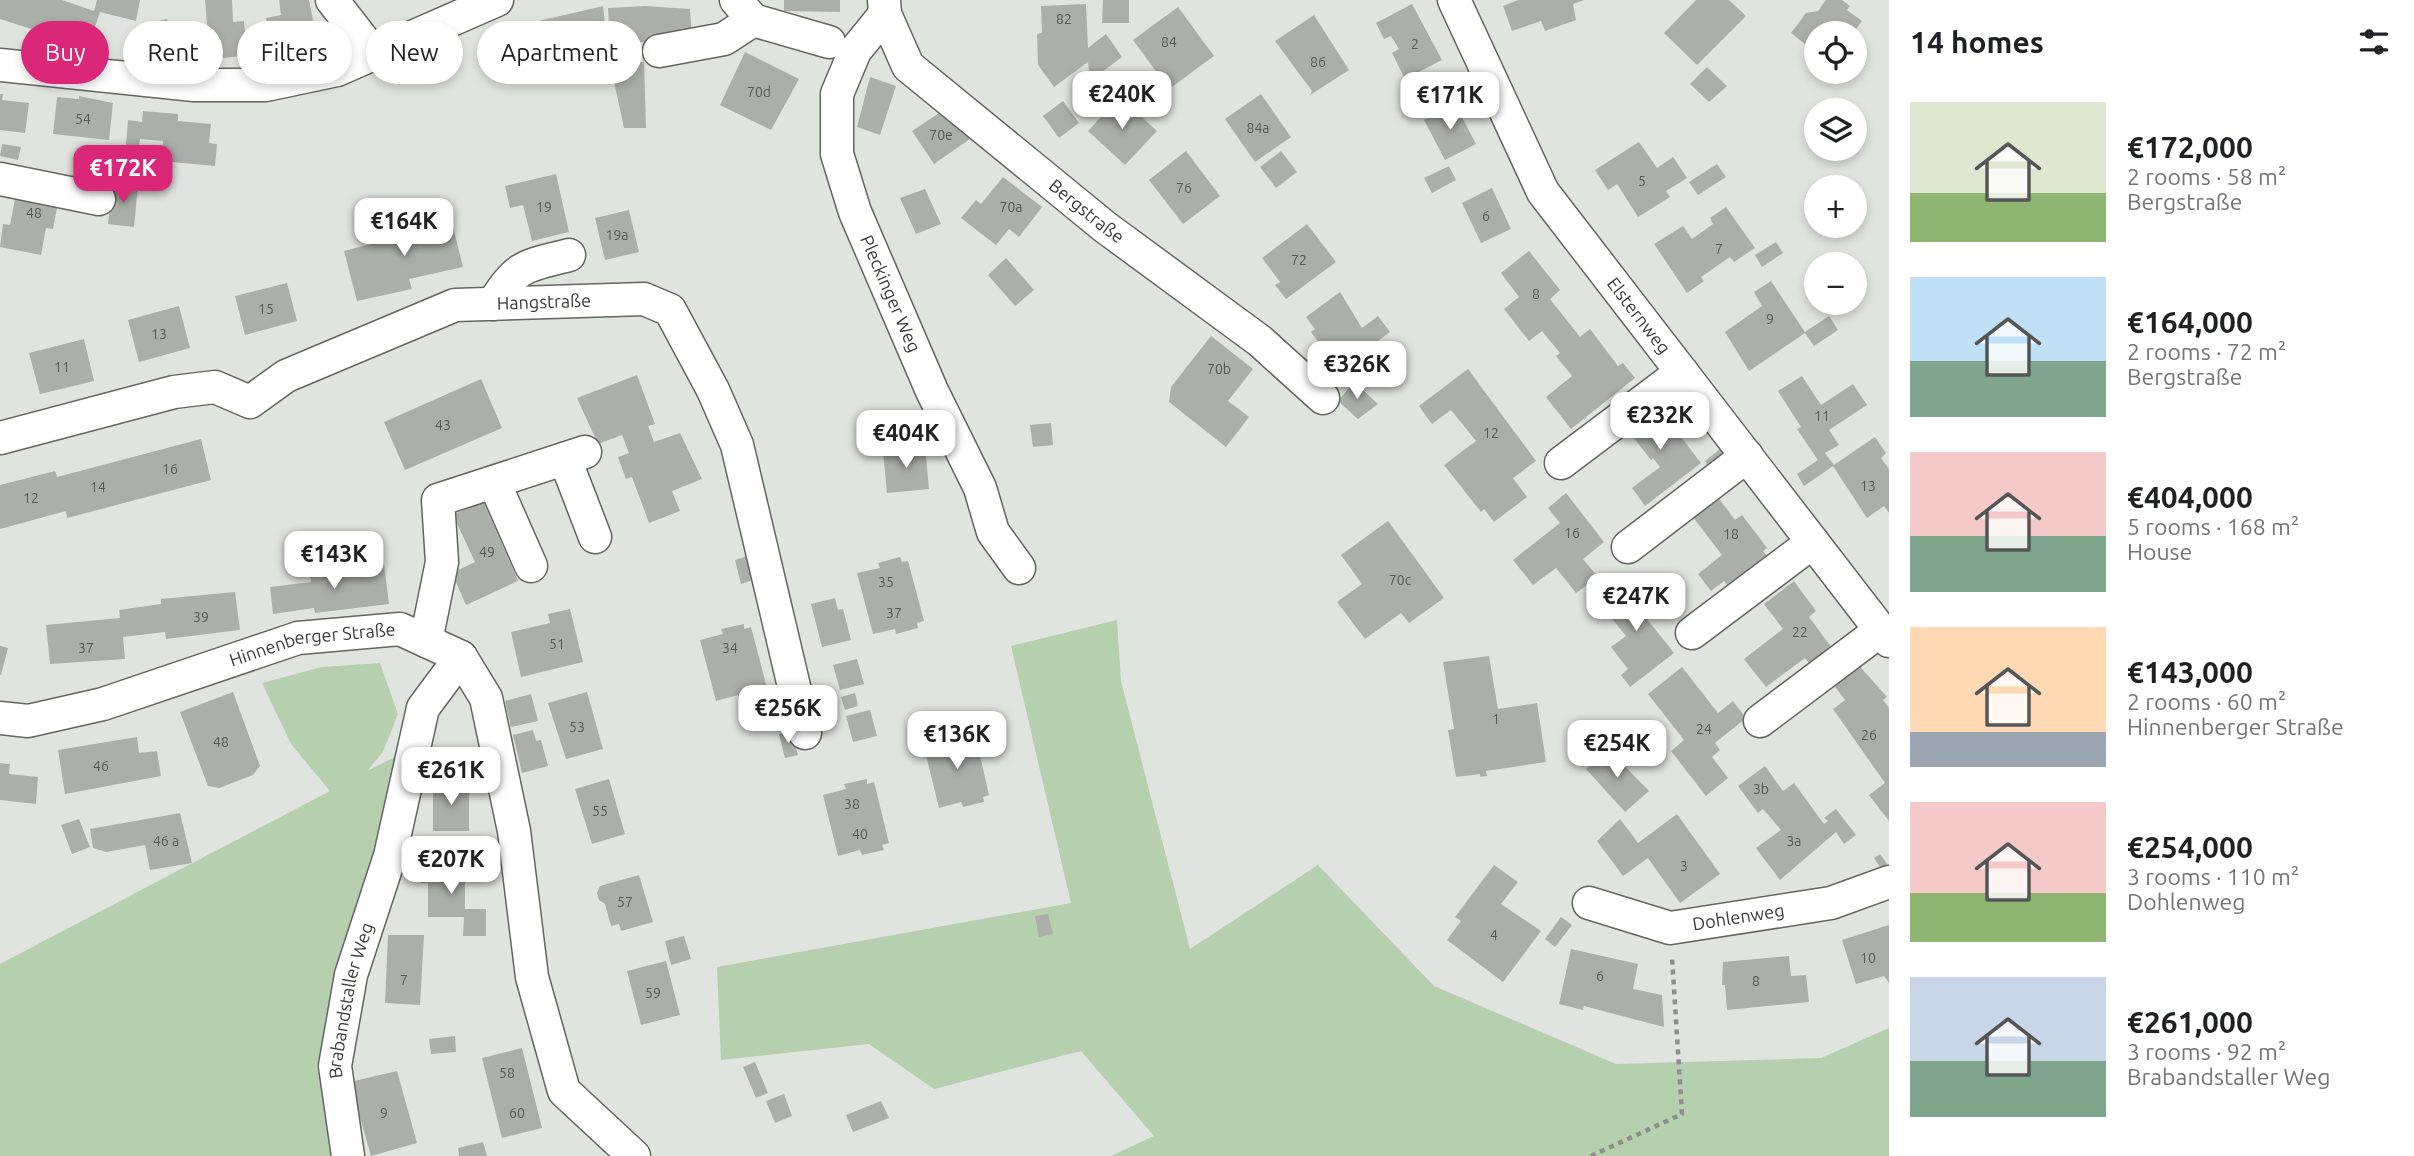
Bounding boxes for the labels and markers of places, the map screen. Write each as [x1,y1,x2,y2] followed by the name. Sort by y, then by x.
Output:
[1073,72,1171,131] pin: €240K
[1401,72,1499,132] pin: €171K
[74,146,172,205] pin: €172K
[355,198,453,258] pin: €164K
[1308,342,1406,401] pin: €326K
[1611,392,1709,452] pin: €232K
[857,410,955,470] pin: €404K
[285,532,383,591] pin: €143K
[1587,574,1685,633] pin: €247K
[739,686,837,745] pin: €256K
[908,712,1006,771] pin: €136K
[1568,720,1666,780] pin: €254K
[402,748,500,807] pin: €261K
[402,836,500,896] pin: €207K

